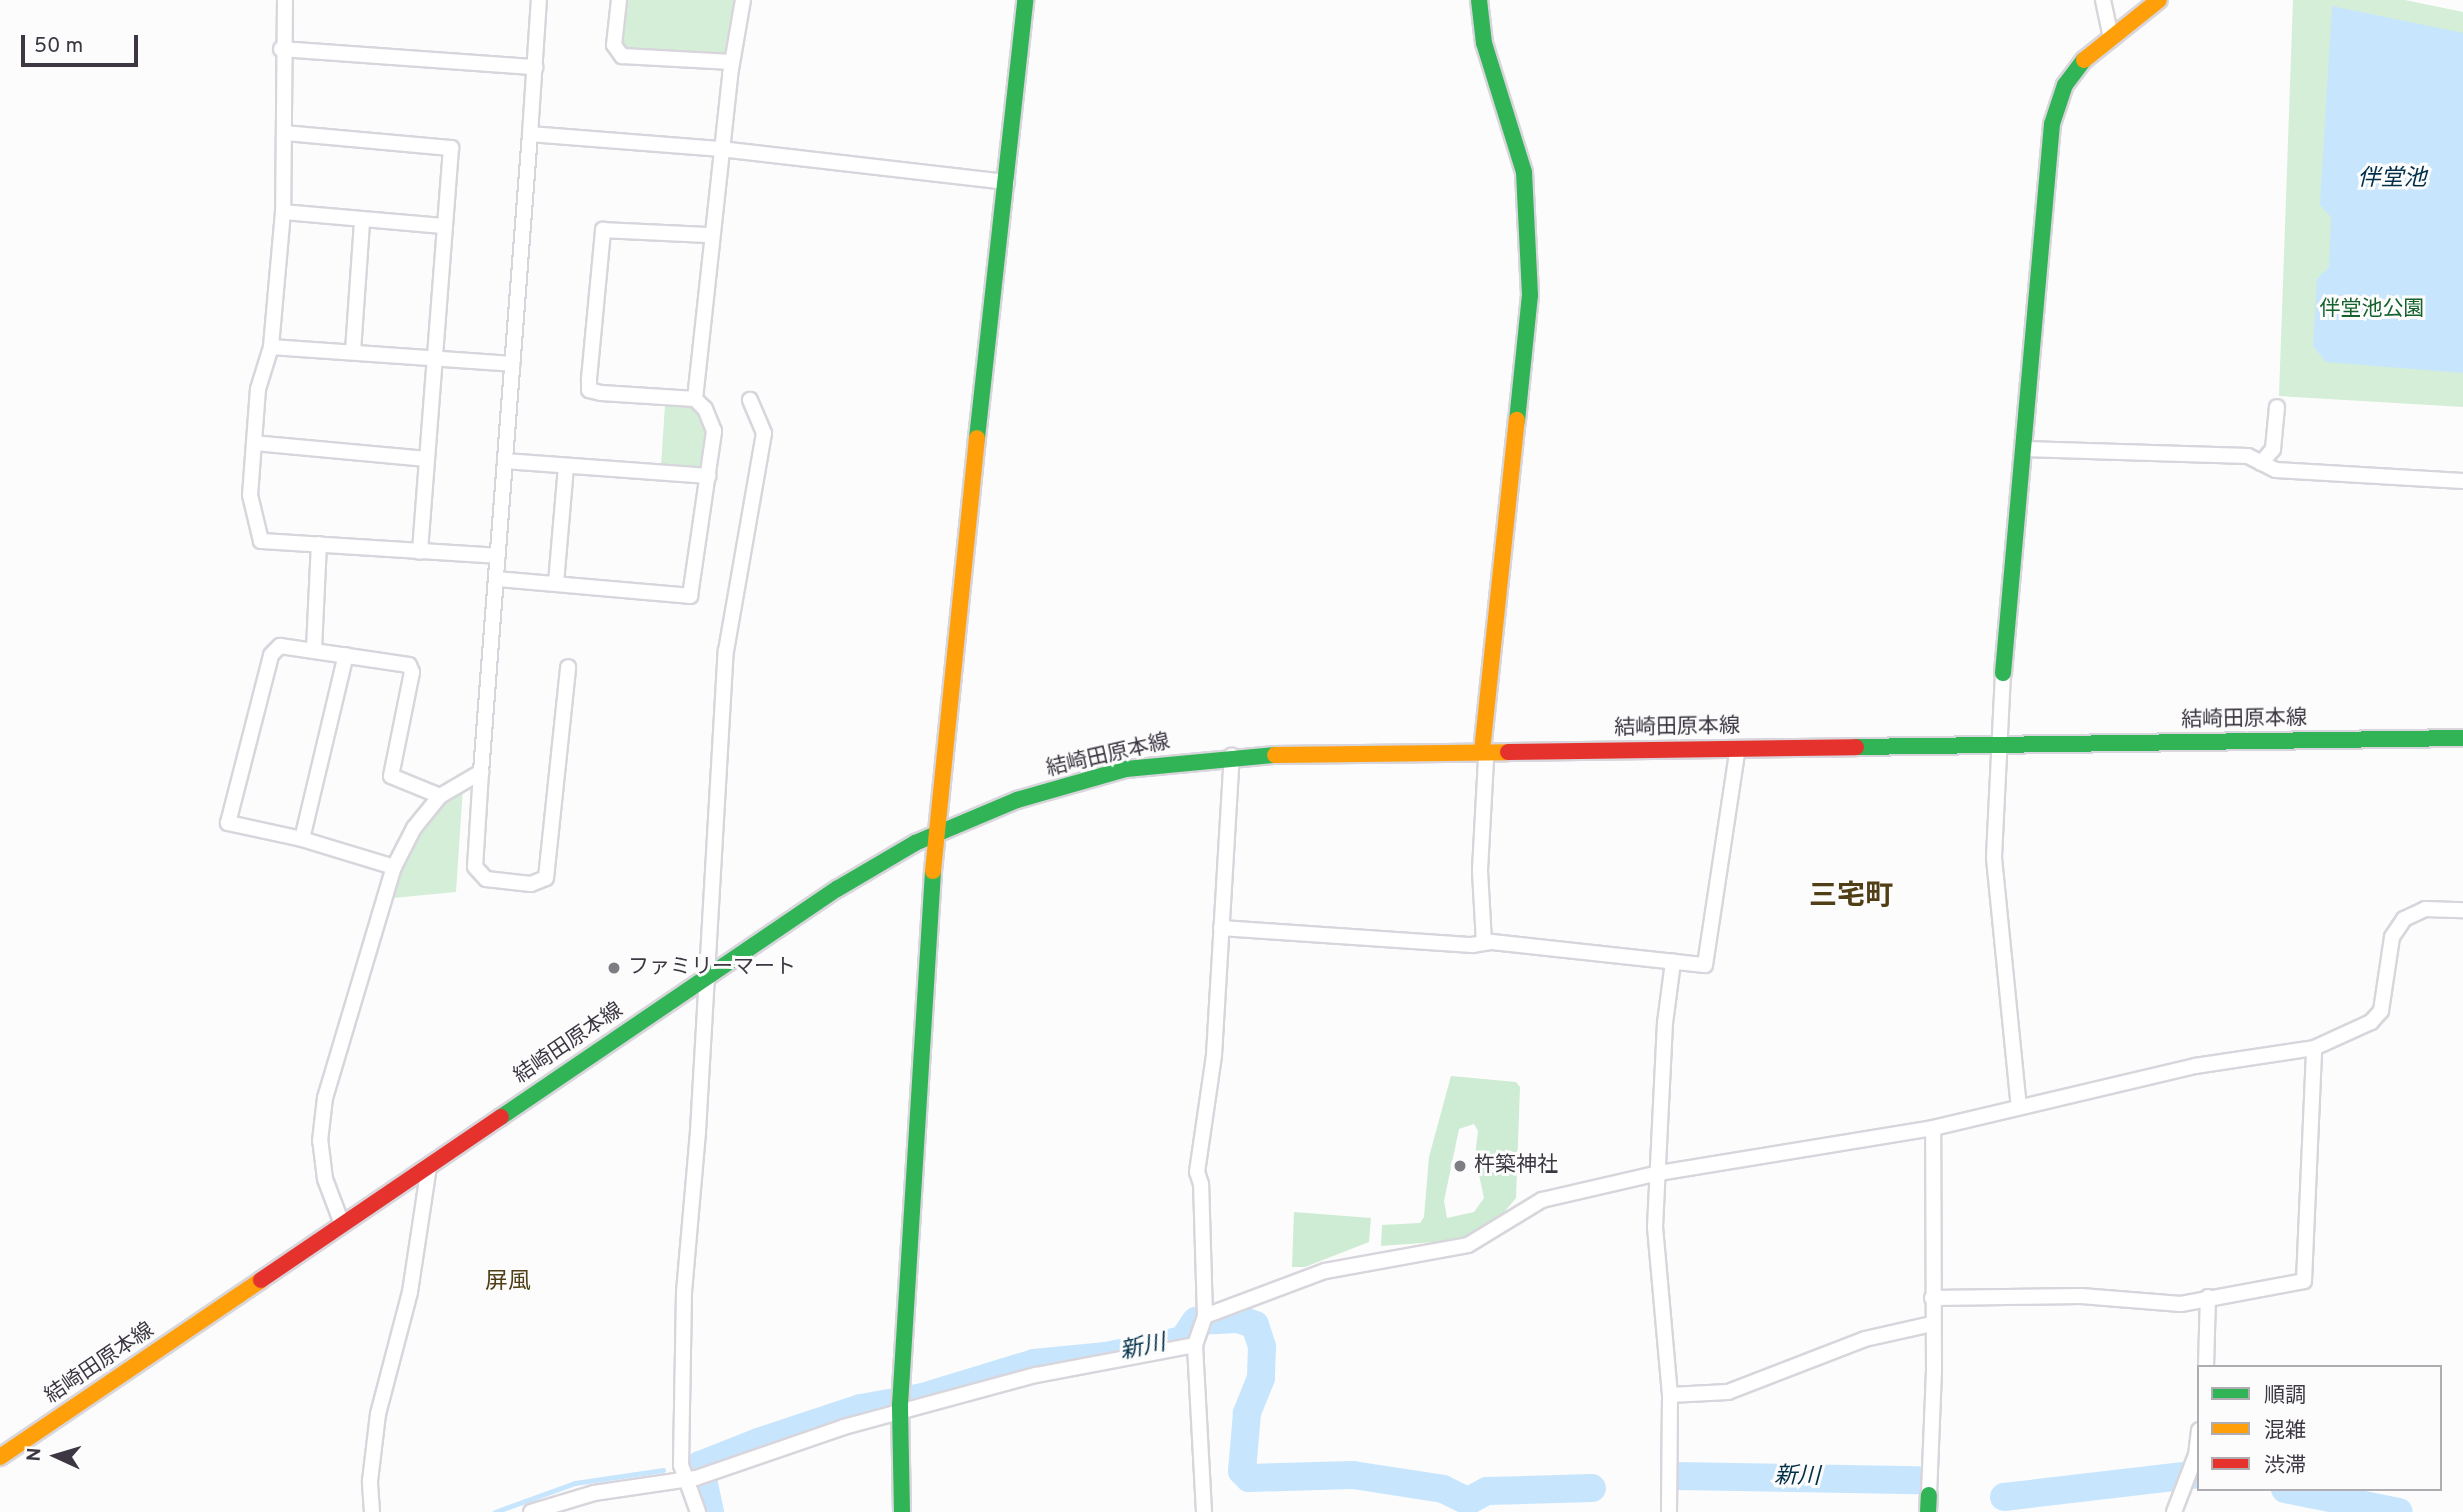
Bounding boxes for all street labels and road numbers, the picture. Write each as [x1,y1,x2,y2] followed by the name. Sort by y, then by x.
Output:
[2181,706,2307,734] street label: 結崎田原本線
[1614,714,1740,742] street label: 結崎田原本線
[1044,730,1172,782] street label: 結崎田原本線
[510,998,628,1090] street label: 結崎田原本線
[41,1318,159,1410] street label: 結崎田原本線

